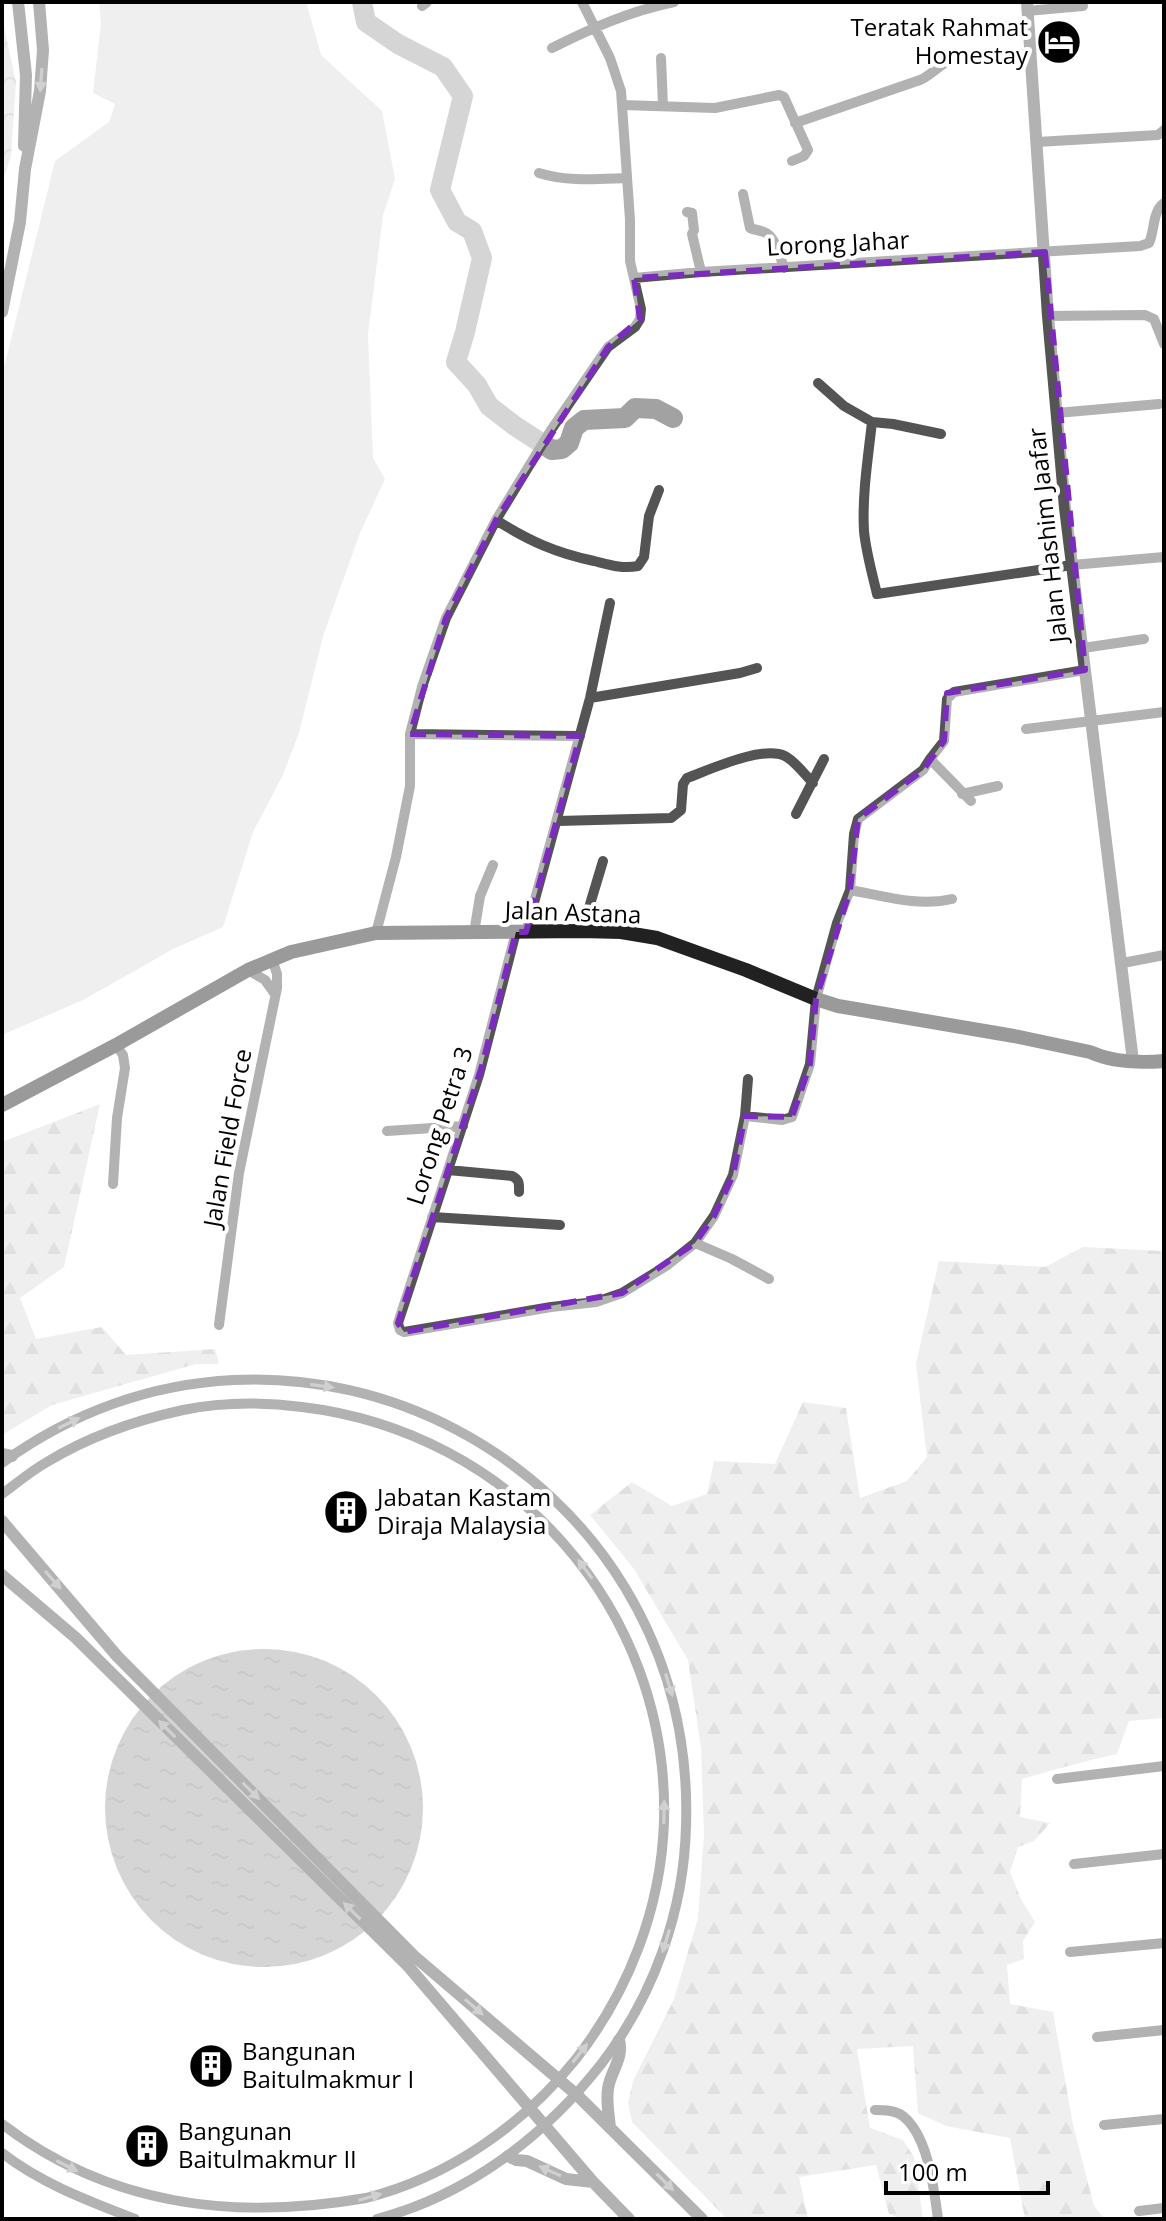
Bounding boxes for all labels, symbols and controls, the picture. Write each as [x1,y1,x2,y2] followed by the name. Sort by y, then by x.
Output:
[850,10,1029,71] place label: Teratak Rahmat Homestay
[1035,18,1083,66] hotel icon: Teratak Rahmat Homestay
[34,68,47,93] one-way arrow
[766,222,910,263] street label: Lorong Jahar
[1019,426,1074,646] street label: Jalan Hashim Jaafar
[502,893,642,930] street label: Jalan Astana
[397,1042,480,1209] street label: Lorong Petra 3
[194,1046,258,1232] street label: Jalan Field Force
[310,1380,335,1393] one-way arrow
[57,1416,81,1430] one-way arrow
[375,1480,551,1541] place label: Jabatan Kastam Diraja Malaysia
[322,1488,370,1536] building icon: Jabatan Kastam Diraja Malaysia
[578,1558,593,1579] one-way arrow
[44,1570,61,1590] one-way arrow
[663,1674,676,1698] one-way arrow
[158,1720,177,1738] one-way arrow
[241,1781,260,1800] one-way arrow
[657,1799,670,1824] one-way arrow
[343,1902,362,1921] one-way arrow
[659,1929,672,1953] one-way arrow
[463,1998,483,2015] one-way arrow
[242,2034,414,2095] place label: Bangunan Baitulmakmur I
[187,2042,235,2090] building icon: Bangunan Baitulmakmur I
[572,2043,588,2063] one-way arrow
[178,2114,357,2175] place label: Bangunan Baitulmakmur II
[123,2122,171,2170] building icon: Bangunan Baitulmakmur II
[886,2145,1048,2195] scale bar
[898,2155,968,2188] text: 100 m
[56,2159,79,2173] one-way arrow
[538,2165,561,2178] one-way arrow
[655,2172,674,2191] one-way arrow
[357,2190,382,2202] one-way arrow

